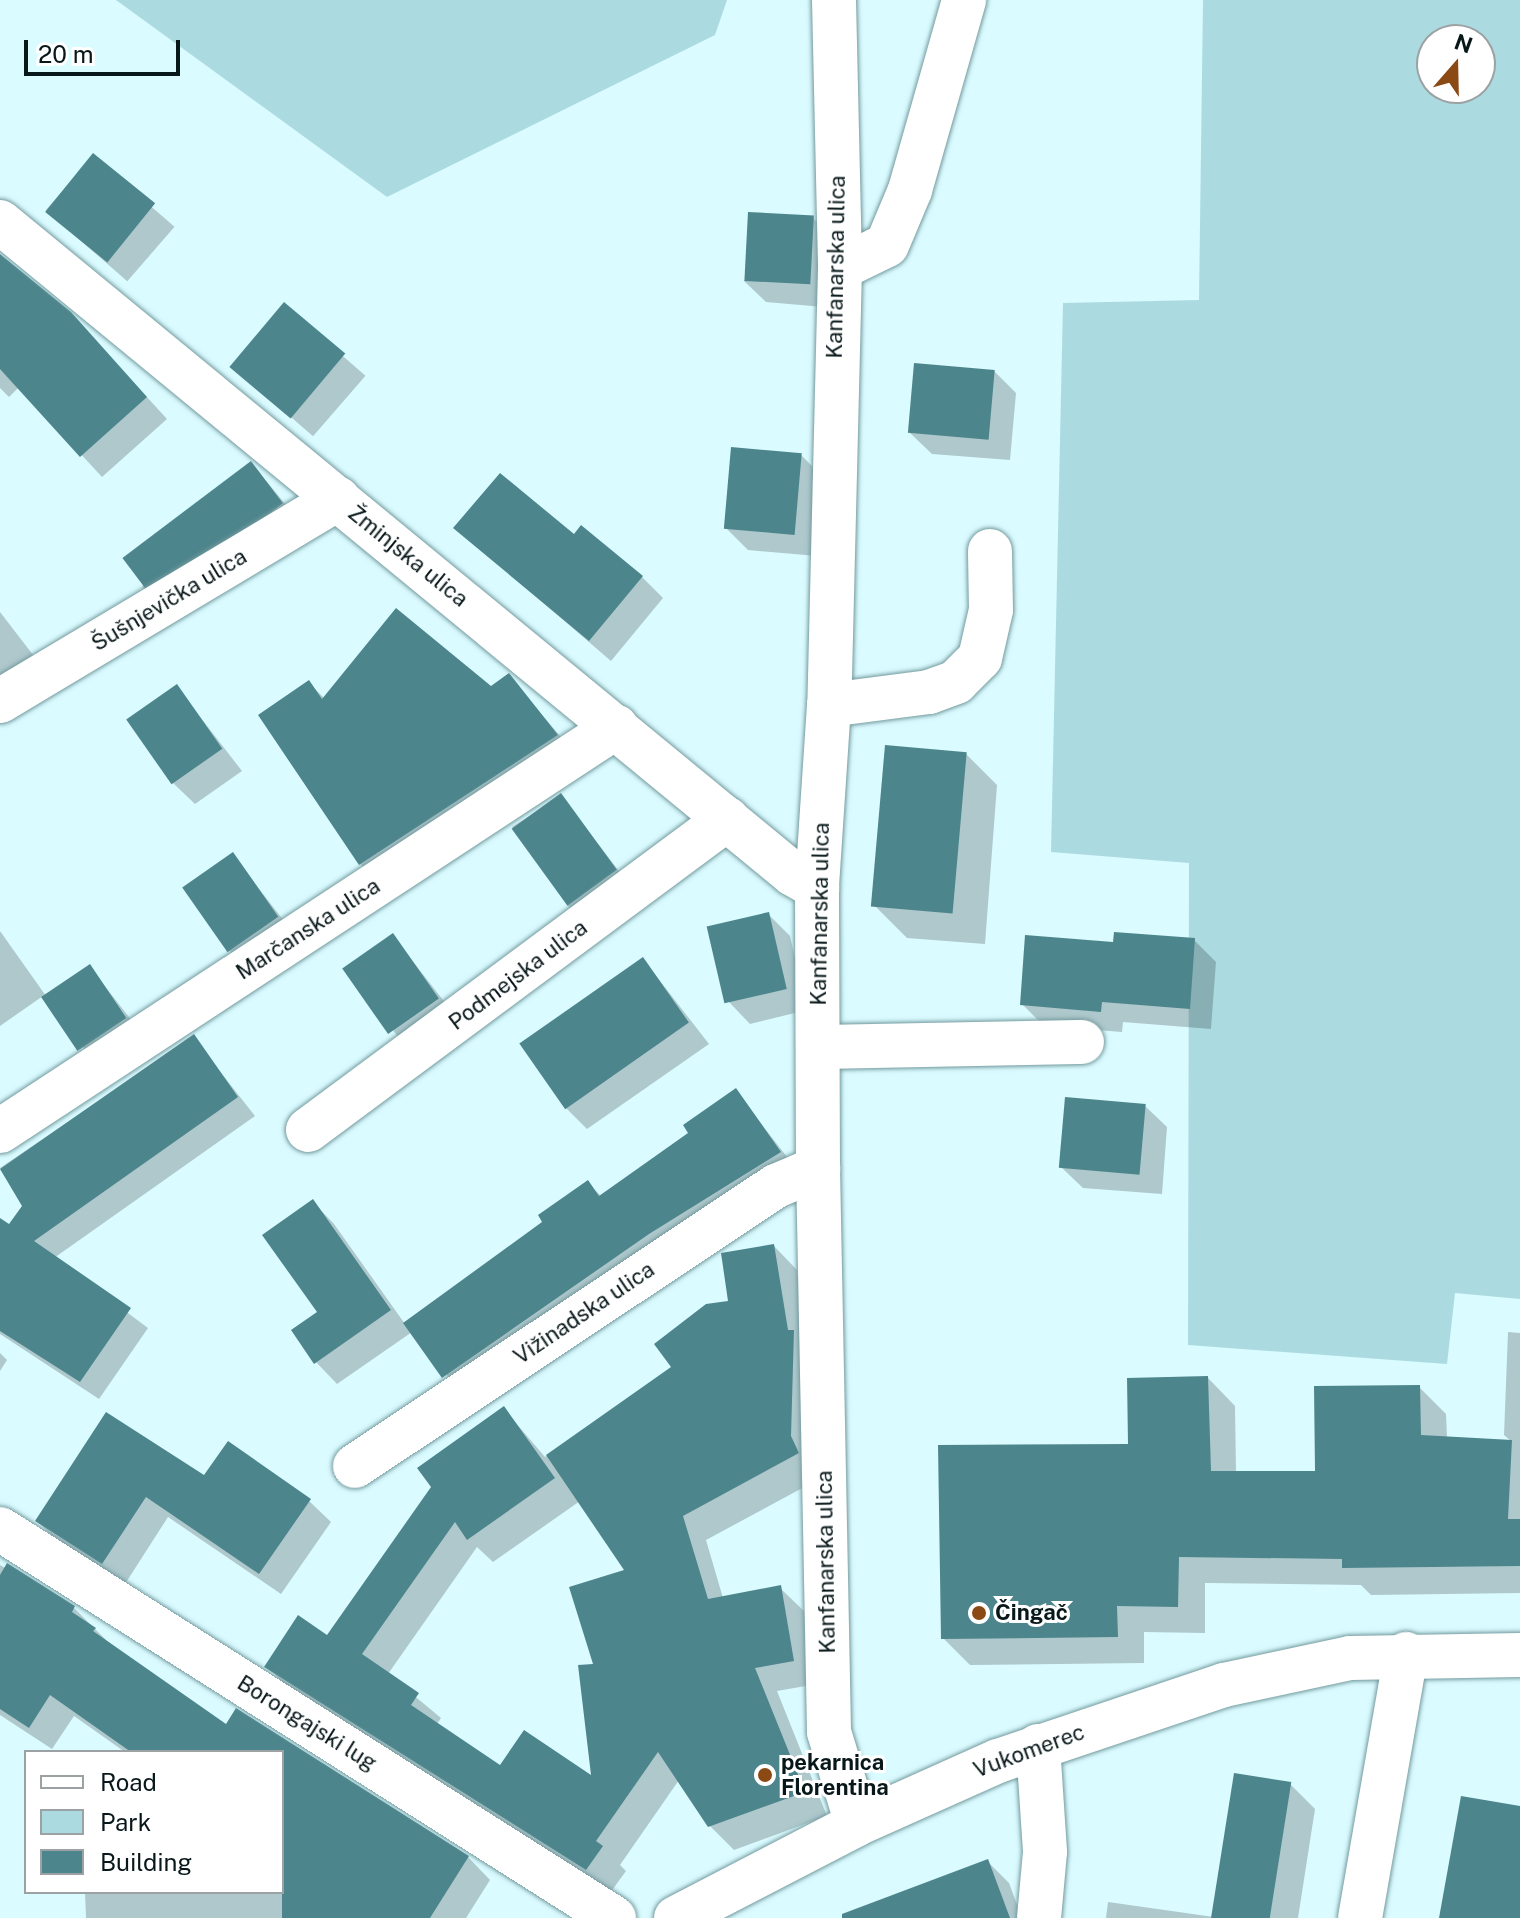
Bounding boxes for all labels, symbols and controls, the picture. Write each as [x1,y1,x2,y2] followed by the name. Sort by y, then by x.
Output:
[28,24,184,74] scale bar
[1416,24,1496,104] north arrow
[1451,28,1476,58] text: N
[38,40,94,68] text: 20 m
[821,175,851,359] street label: Kanfanarska ulica
[343,500,473,612] street label: Žminjska ulica
[87,543,251,657] street label: Šušnjevička ulica
[805,822,835,1006] street label: Kanfanarska ulica
[231,873,385,985] street label: Marčanska ulica
[444,914,592,1036] street label: Podmejska ulica
[509,1256,659,1370] street label: Vižinadska ulica
[811,1470,841,1654] street label: Kanfanarska ulica
[995,1600,1068,1626] place label: Čingač
[970,1604,988,1622] marker: Čingač
[233,1670,381,1776] street label: Borongajski lug
[970,1719,1088,1783] street label: Vukomerec
[781,1749,889,1800] place label: pekarnica Florentina
[24,1750,284,1894] legend
[756,1766,774,1784] marker: pekarnica Florentina
[100,1768,157,1796] text: Road
[100,1808,151,1836] text: Park
[100,1848,192,1876] text: Building

